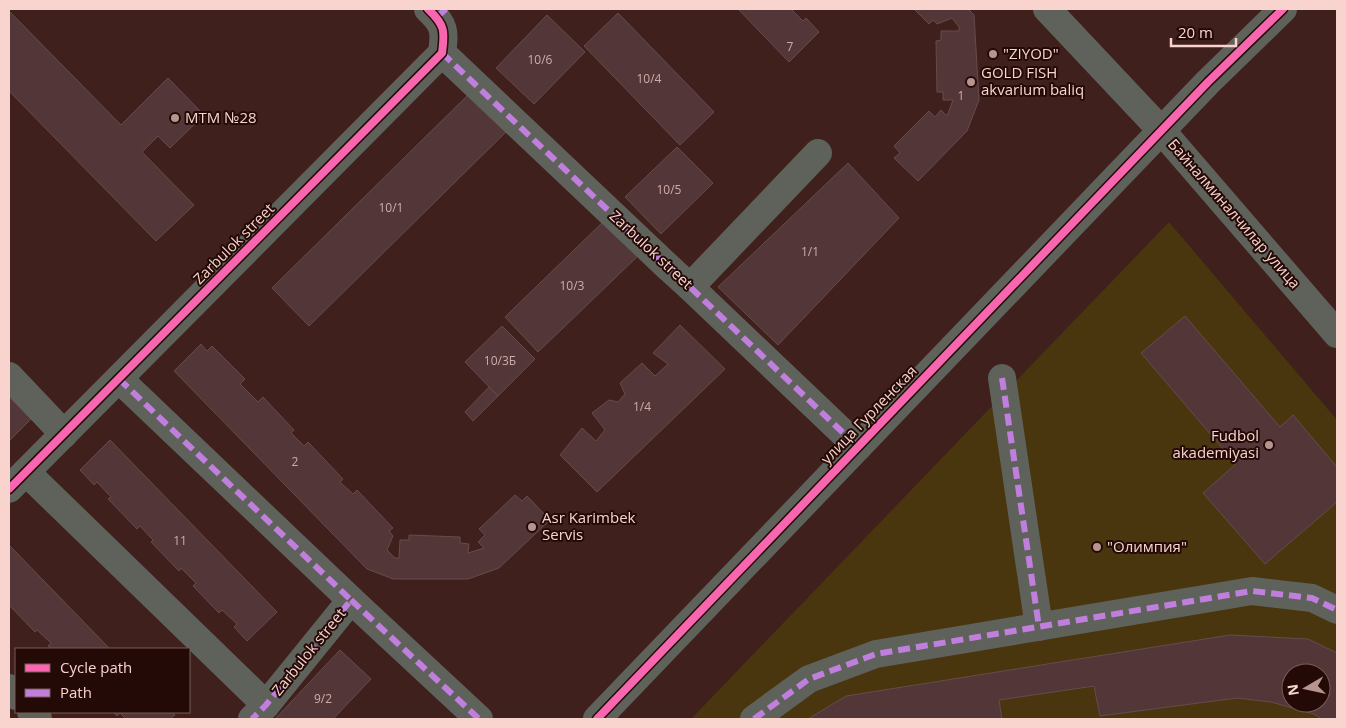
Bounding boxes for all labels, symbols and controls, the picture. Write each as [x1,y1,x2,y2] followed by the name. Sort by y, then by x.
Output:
[1171,15,1236,47] scale bar
[1178,22,1213,42] text: 20 m
[787,38,794,55] house number: 7
[1003,43,1059,63] place label: "ZIYOD"
[987,48,999,60] marker: "ZIYOD"
[528,51,553,68] house number: 10/6
[981,62,1084,99] place label: GOLD FISH akvarium baliq
[637,70,662,87] house number: 10/4
[965,76,977,88] marker: GOLD FISH akvarium baliq
[958,87,964,104] house number: 1
[185,107,257,127] place label: MTM №28
[169,112,181,124] marker: MTM №28
[1164,134,1305,293] street label: Байналминалчилар улица
[657,181,682,198] house number: 10/5
[188,198,278,288] street label: Zarbulok street
[379,199,403,216] house number: 10/1
[606,206,698,293] street label: Zarbulok street
[801,243,819,260] house number: 1/1
[560,277,585,294] house number: 10/3
[484,352,516,369] house number: 10/3Б
[816,361,921,468] street label: улица Гурленская
[633,398,651,415] house number: 1/4
[1172,425,1259,462] place label: Fudbol akademiyasi
[1263,439,1275,451] marker: Fudbol akademiyasi
[292,453,299,470] house number: 2
[542,507,636,544] place label: Asr Karimbek Servis
[526,521,538,533] marker: Asr Karimbek Servis
[173,532,187,549] house number: 11
[1107,536,1187,556] place label: "Олимпия"
[1091,541,1103,553] marker: "Олимпия"
[267,604,350,699] street label: Zarbulok street
[15,648,190,713] legend
[60,657,132,677] text: Cycle path
[1281,663,1331,713] north arrow
[60,682,92,702] text: Path
[1282,683,1303,697] text: N
[314,690,332,707] house number: 9/2

